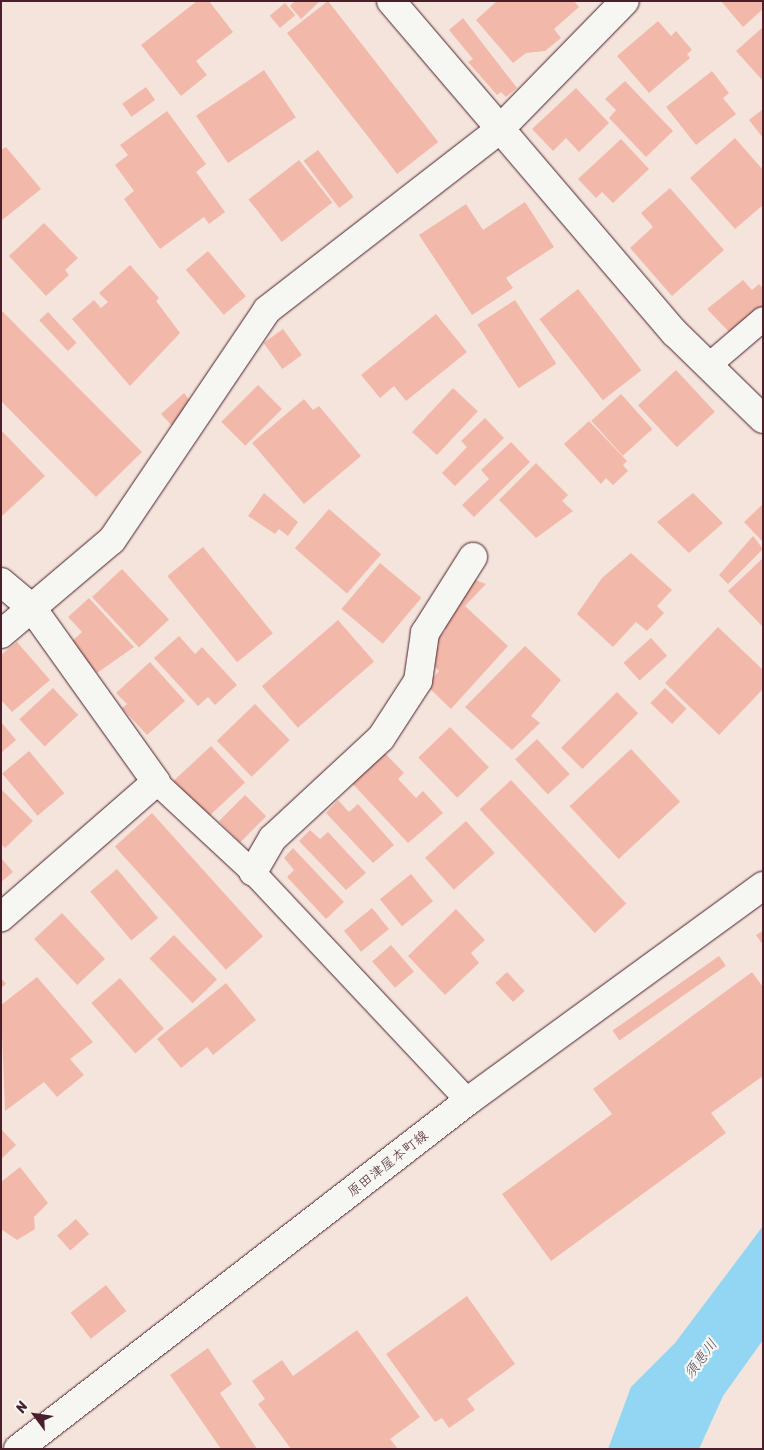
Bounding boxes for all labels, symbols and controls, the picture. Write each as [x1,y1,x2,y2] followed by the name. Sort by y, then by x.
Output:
[344,1127,432,1201] street label: 原田津屋本町線
[680,1336,722,1382] water label: 須恵川
[10,1390,60,1440] north arrow
[8,1396,35,1418] text: N

